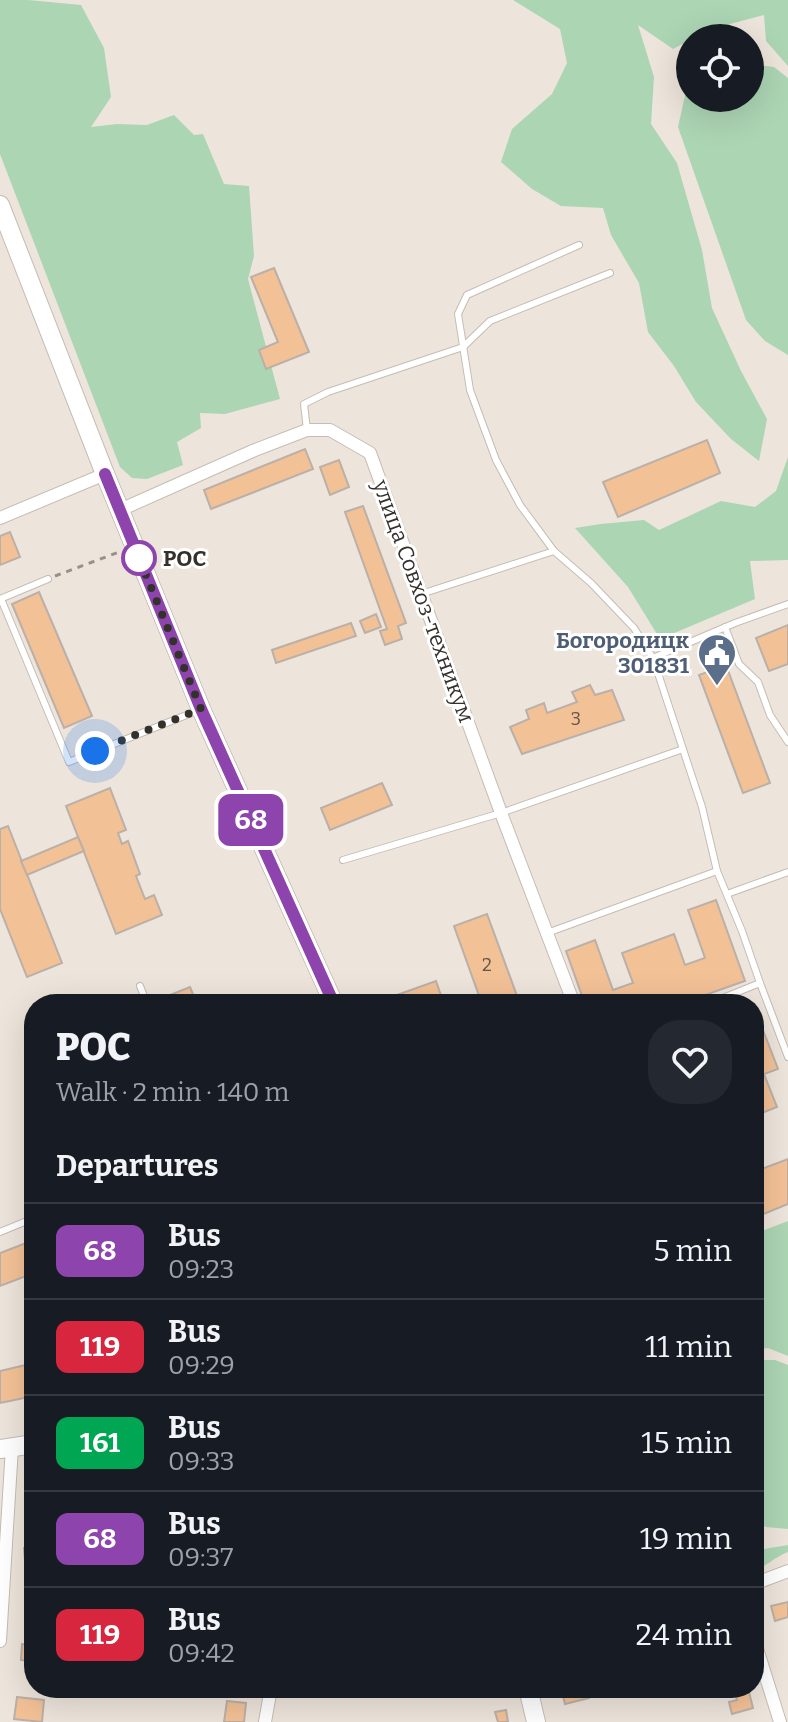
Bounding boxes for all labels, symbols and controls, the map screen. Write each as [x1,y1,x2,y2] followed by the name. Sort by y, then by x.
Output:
[676,24,764,112] map controls
[676,24,764,112] button: locate
[367,475,480,726] street label: улица Совхоз-техникум
[122,541,156,575] marker: РОС
[163,545,206,572] place label: РОС
[556,627,690,679] place label: Богородицк 301831
[696,632,738,687] public building icon: Богородицк 301831
[571,708,581,730] house number: 3
[75,731,115,771] your location
[215,794,287,846] line badge: 68
[234,803,268,836] text: 68
[482,954,492,976] house number: 2
[648,1020,732,1104] button: heart
[56,1024,131,1070] text: РОС
[56,1077,289,1108] text: Walk · 2 min · 140 m
[56,1148,219,1184] text: Departures
[168,1218,221,1254] text: Bus
[653,1233,732,1269] text: 5 min
[83,1234,117,1267] text: 68
[168,1254,234,1285] text: 09:23
[168,1314,221,1350] text: Bus
[645,1329,732,1365] text: 11 min
[80,1330,120,1363] text: 119
[168,1350,235,1381] text: 09:29
[168,1410,221,1446] text: Bus
[641,1425,732,1461] text: 15 min
[80,1426,120,1459] text: 161
[168,1446,235,1477] text: 09:33
[168,1506,221,1542] text: Bus
[640,1521,732,1557] text: 19 min
[83,1522,117,1555] text: 68
[168,1542,233,1573] text: 09:37
[168,1602,221,1638] text: Bus
[636,1617,732,1653] text: 24 min
[80,1618,120,1651] text: 119
[168,1638,235,1669] text: 09:42

